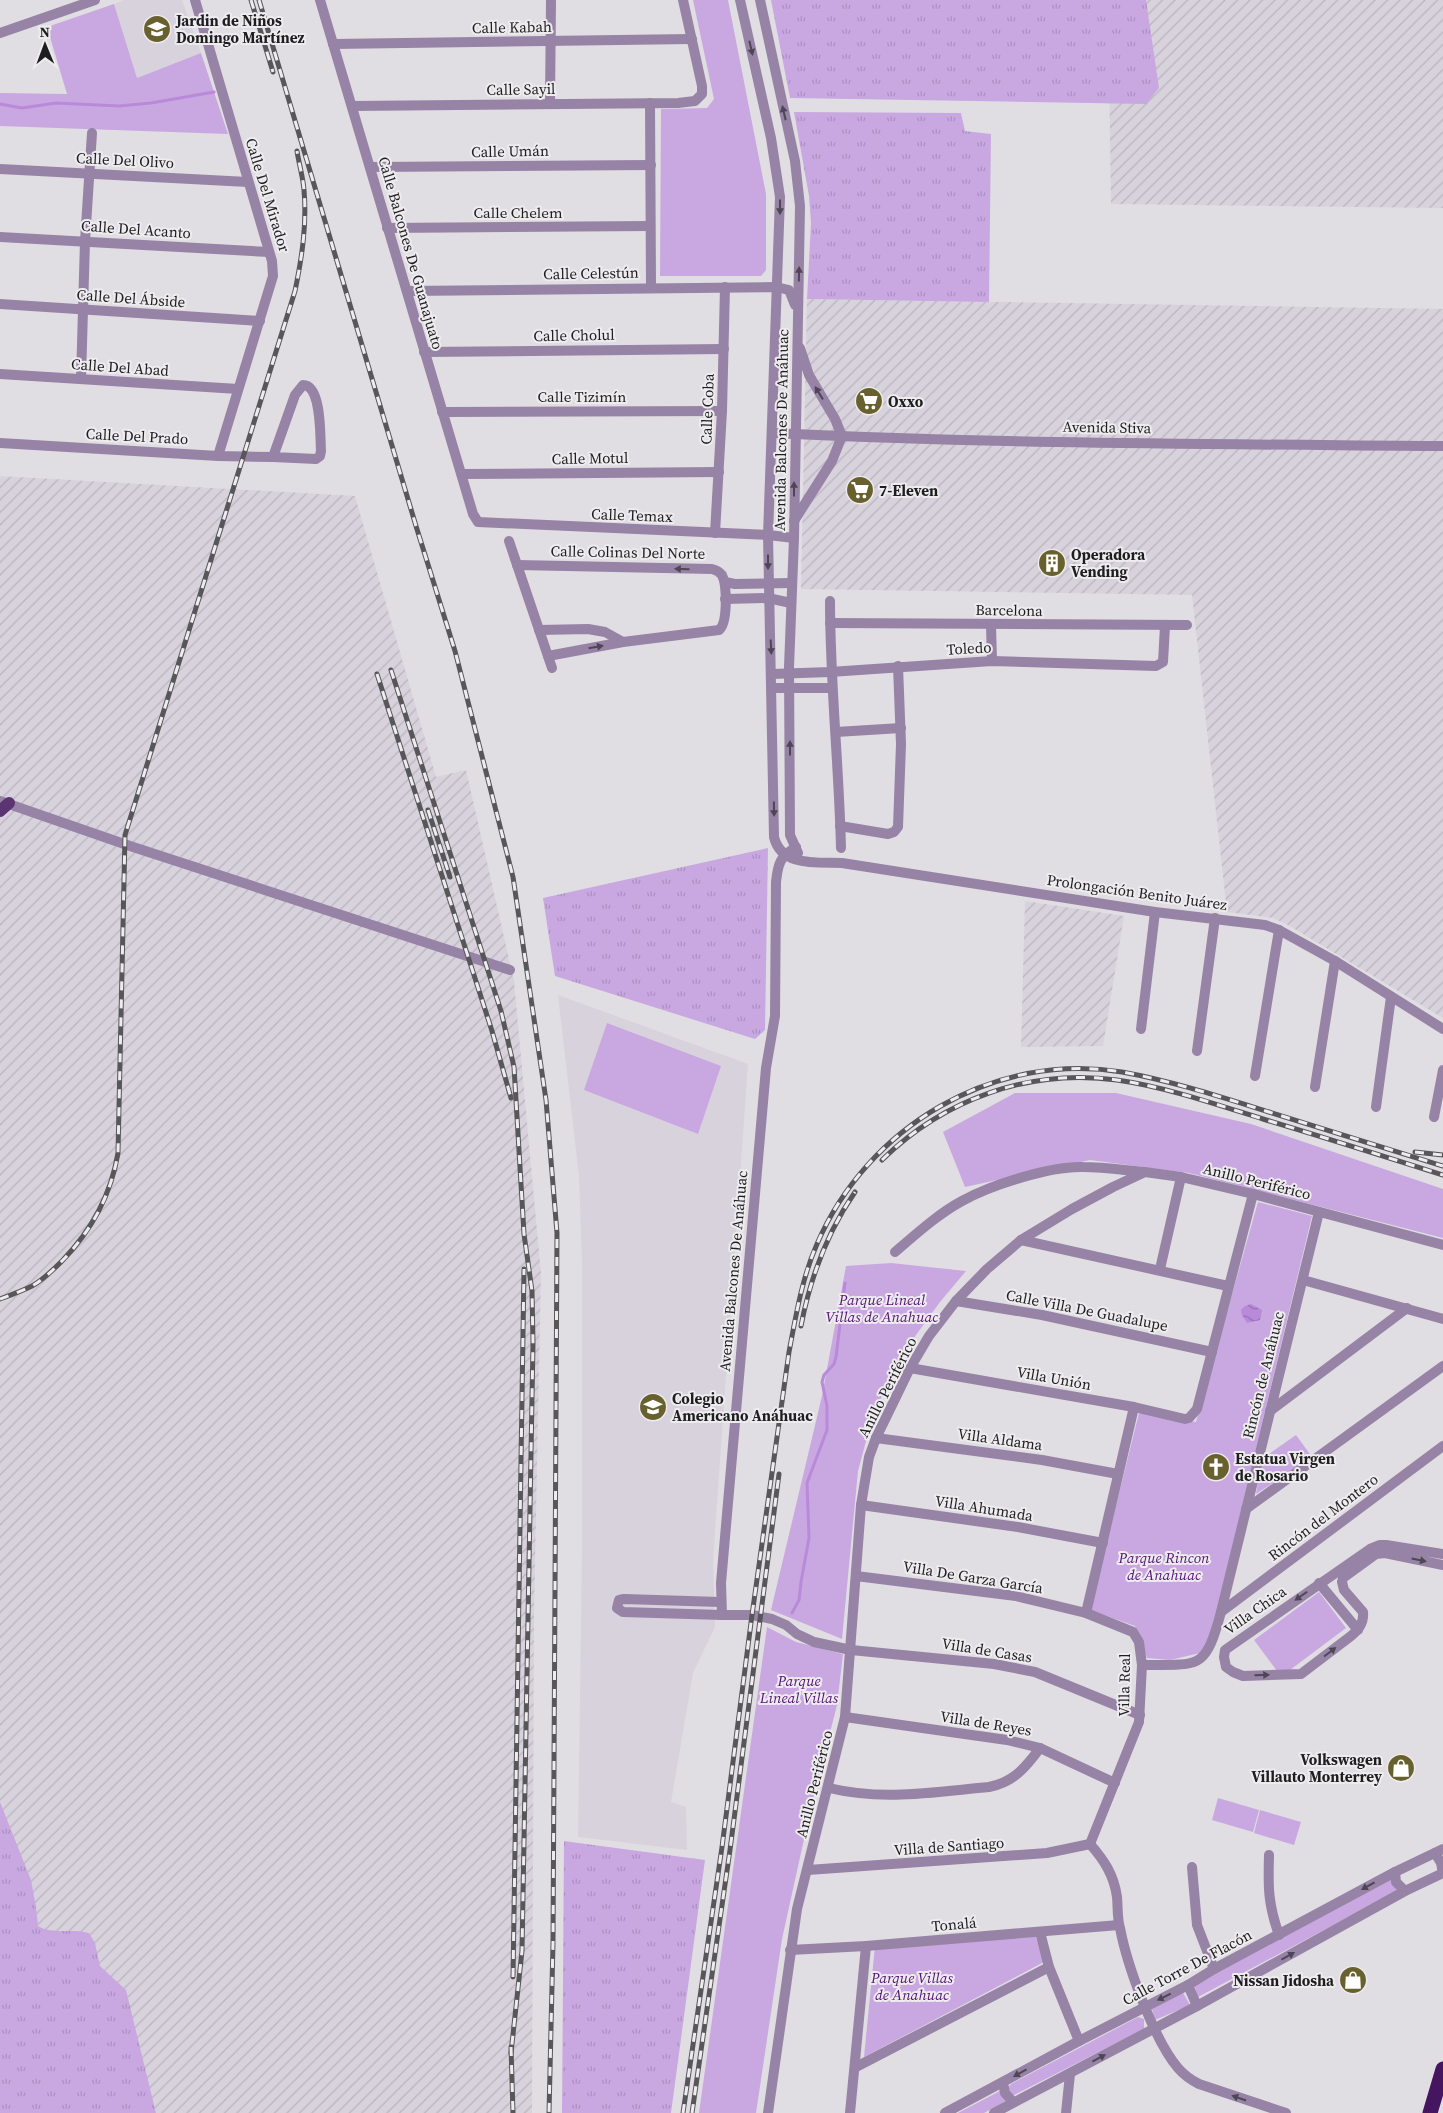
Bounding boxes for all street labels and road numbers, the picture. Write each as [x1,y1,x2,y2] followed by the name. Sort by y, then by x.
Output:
[472,16,552,38] street label: Calle Kabah
[486,78,556,100] street label: Calle Sayil
[241,135,296,255] street label: Calle Del Mirador
[471,140,549,162] street label: Calle Umán
[75,147,175,173] street label: Calle Del Olivo
[373,154,449,352] street label: Calle Balcones De Guanajuato
[474,202,563,223] street label: Calle Chelem
[80,215,192,243] street label: Calle Del Acanto
[543,262,639,284] street label: Calle Celestún
[76,284,186,312] street label: Calle Del Ábside
[533,324,615,346] street label: Calle Cholul
[769,329,793,531] street label: Avenida Balcones De Anáhuac
[70,353,170,381] street label: Calle Del Abad
[695,373,719,445] street label: Calle Coba
[538,386,626,407] street label: Calle Tizimín
[1062,416,1152,438] street label: Avenida Stiva
[85,423,189,449] street label: Calle Del Prado
[552,447,629,469] street label: Calle Motul
[591,503,673,527] street label: Calle Temax
[550,540,706,564] street label: Calle Colinas Del Norte
[975,599,1043,621] street label: Barcelona
[946,636,992,660] street label: Toledo
[1045,869,1229,915] street label: Prolongación Benito Juárez
[1201,1157,1313,1205] street label: Anillo Periférico
[714,1169,752,1373] street label: Avenida Balcones De Anáhuac
[1004,1284,1170,1336] street label: Calle Villa De Guadalupe
[1237,1309,1289,1441] street label: Rincón de Anáhuac
[853,1333,921,1441] street label: Anillo Periférico
[1015,1361,1093,1395] street label: Villa Unión
[956,1423,1044,1455] street label: Villa Aldama
[1264,1469,1382,1565] street label: Rincón del Montero
[934,1490,1035,1526] street label: Villa Ahumada
[902,1556,1045,1598] street label: Villa De Garza García
[1220,1581,1291,1639] street label: Villa Chica
[940,1632,1034,1668] street label: Villa de Casas
[1113,1653,1135,1717] street label: Villa Real
[939,1705,1033,1741] street label: Villa de Reyes
[790,1728,838,1840] street label: Anillo Periférico
[893,1832,1005,1860] street label: Villa de Santiago
[931,1912,978,1936] street label: Tonalá
[1119,1924,1255,2010] street label: Calle Torre De Flacón

